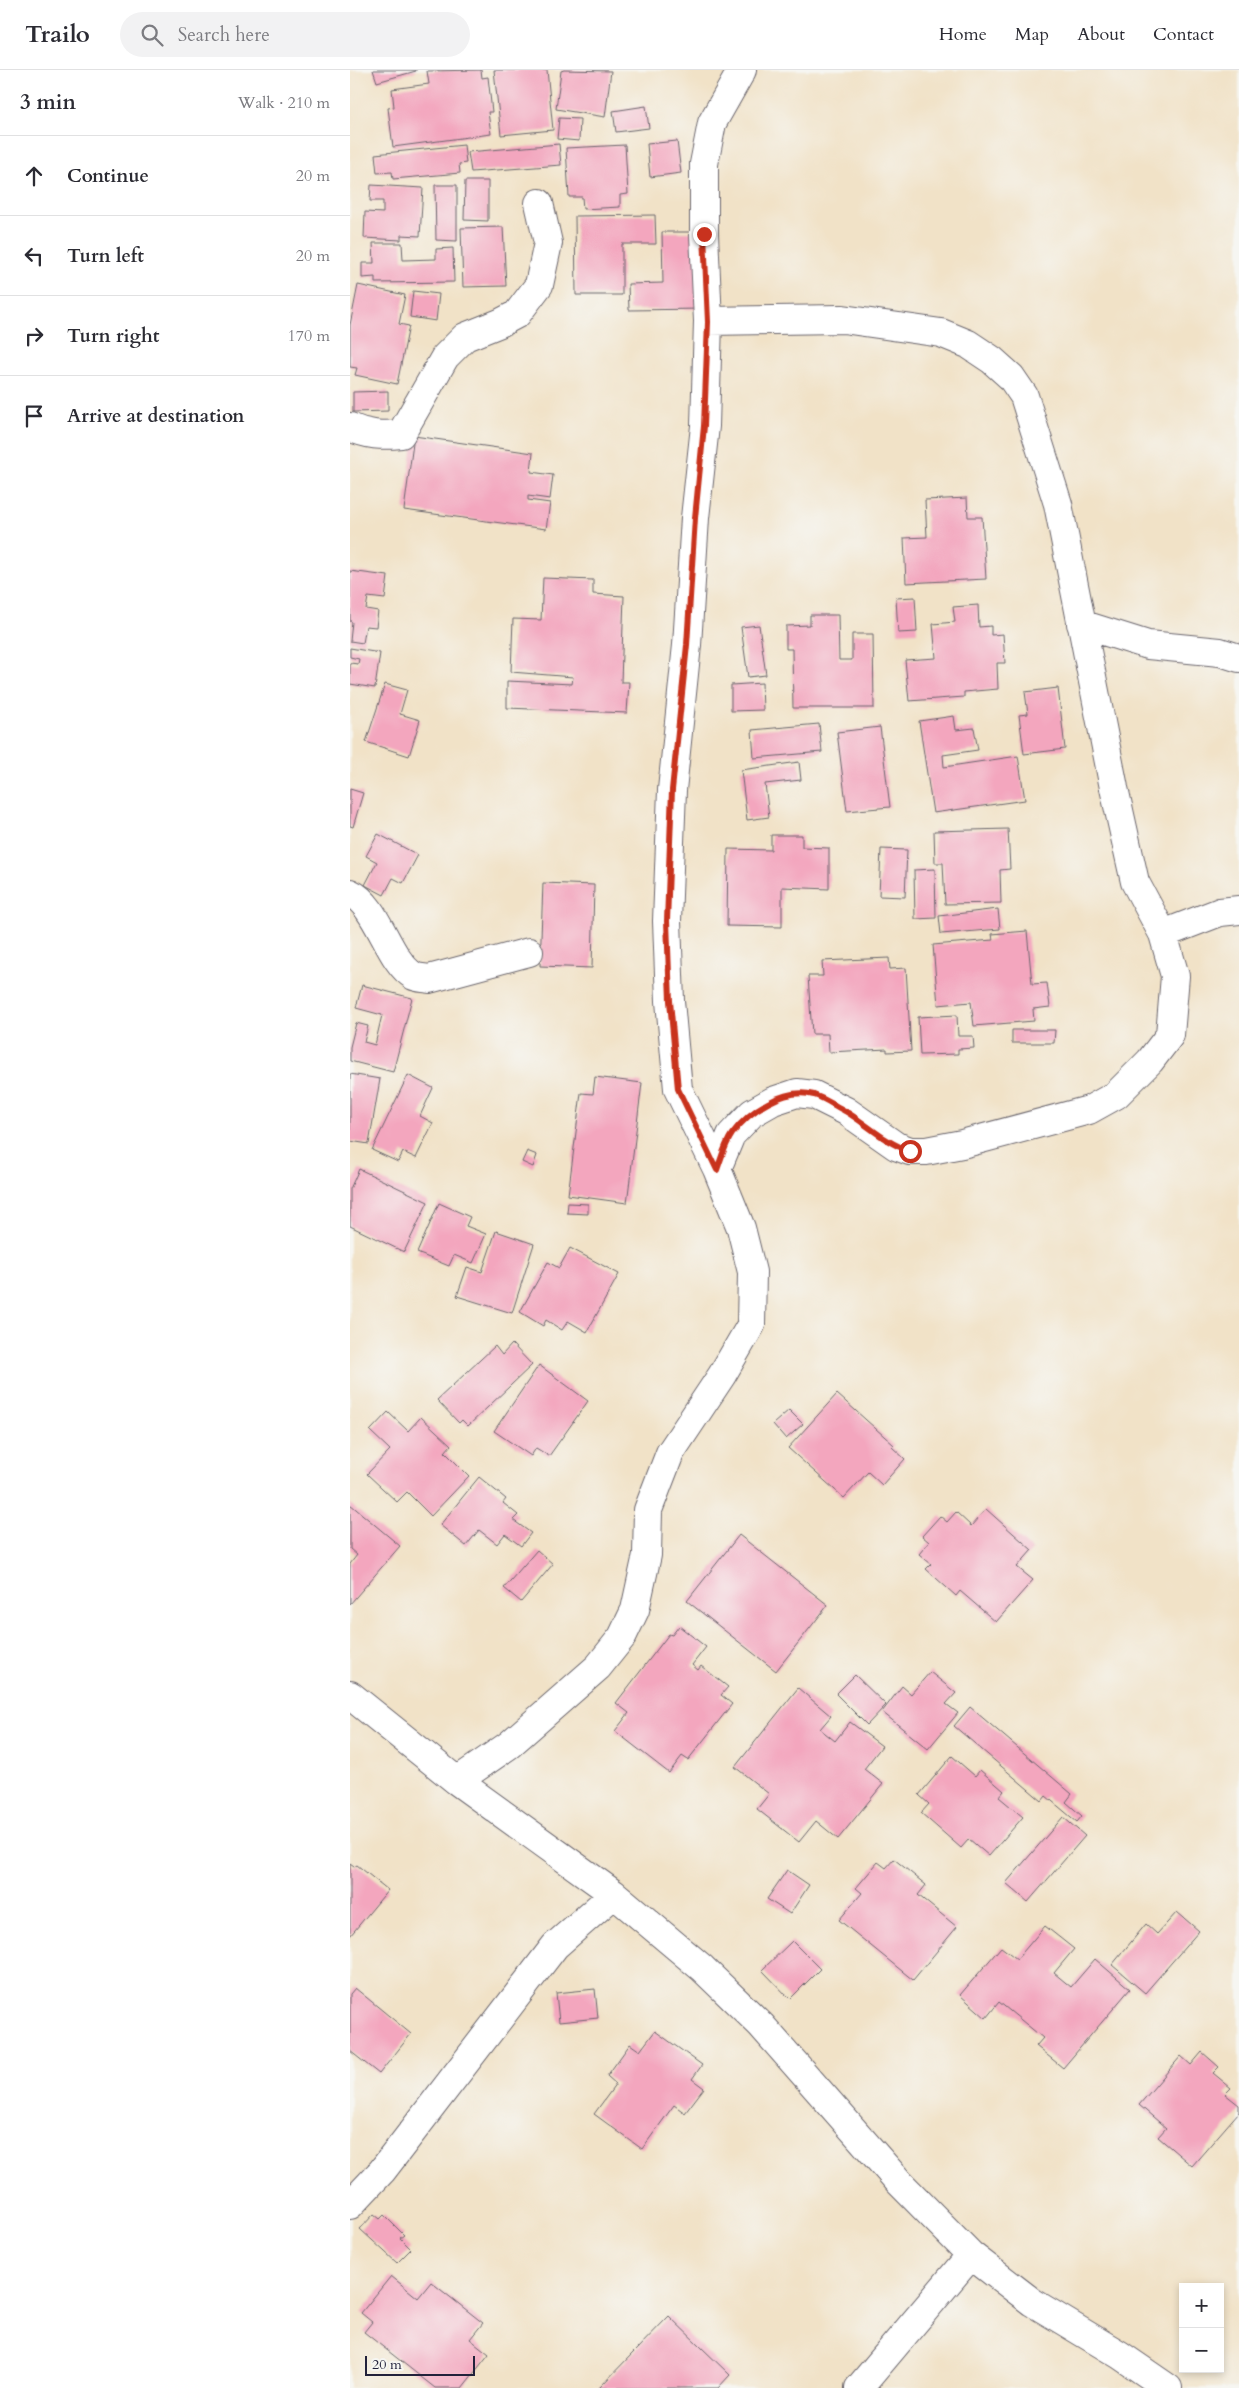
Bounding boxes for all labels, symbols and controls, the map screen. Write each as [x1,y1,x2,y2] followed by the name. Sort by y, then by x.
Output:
[120,12,470,57] search box
[25,18,90,51] text: Trailo
[138,21,166,49] icon: search
[178,22,270,48] text: Search here
[939,22,987,47] text: Home
[1015,22,1049,47] text: Map
[1077,22,1125,47] text: About
[1153,22,1214,47] text: Contact
[20,88,76,117] text: 3 min
[238,92,330,114] text: Walk · 210 m
[20,162,48,190] icon: ahead
[67,163,149,189] text: Continue
[296,165,330,187] text: 20 m
[693,223,716,246] route end
[20,242,48,270] icon: left
[67,243,144,269] text: Turn left
[296,245,330,267] text: 20 m
[20,322,48,350] icon: right
[67,323,159,349] text: Turn right
[288,325,330,347] text: 170 m
[20,402,48,430] icon: arrive
[67,403,244,429] text: Arrive at destination
[899,1140,922,1163] route start
[1179,2283,1224,2373] map controls
[1179,2283,1224,2328] button: +
[1179,2328,1224,2373] button: −
[365,2353,475,2376] scale bar
[372,2355,402,2374] text: 20 m

